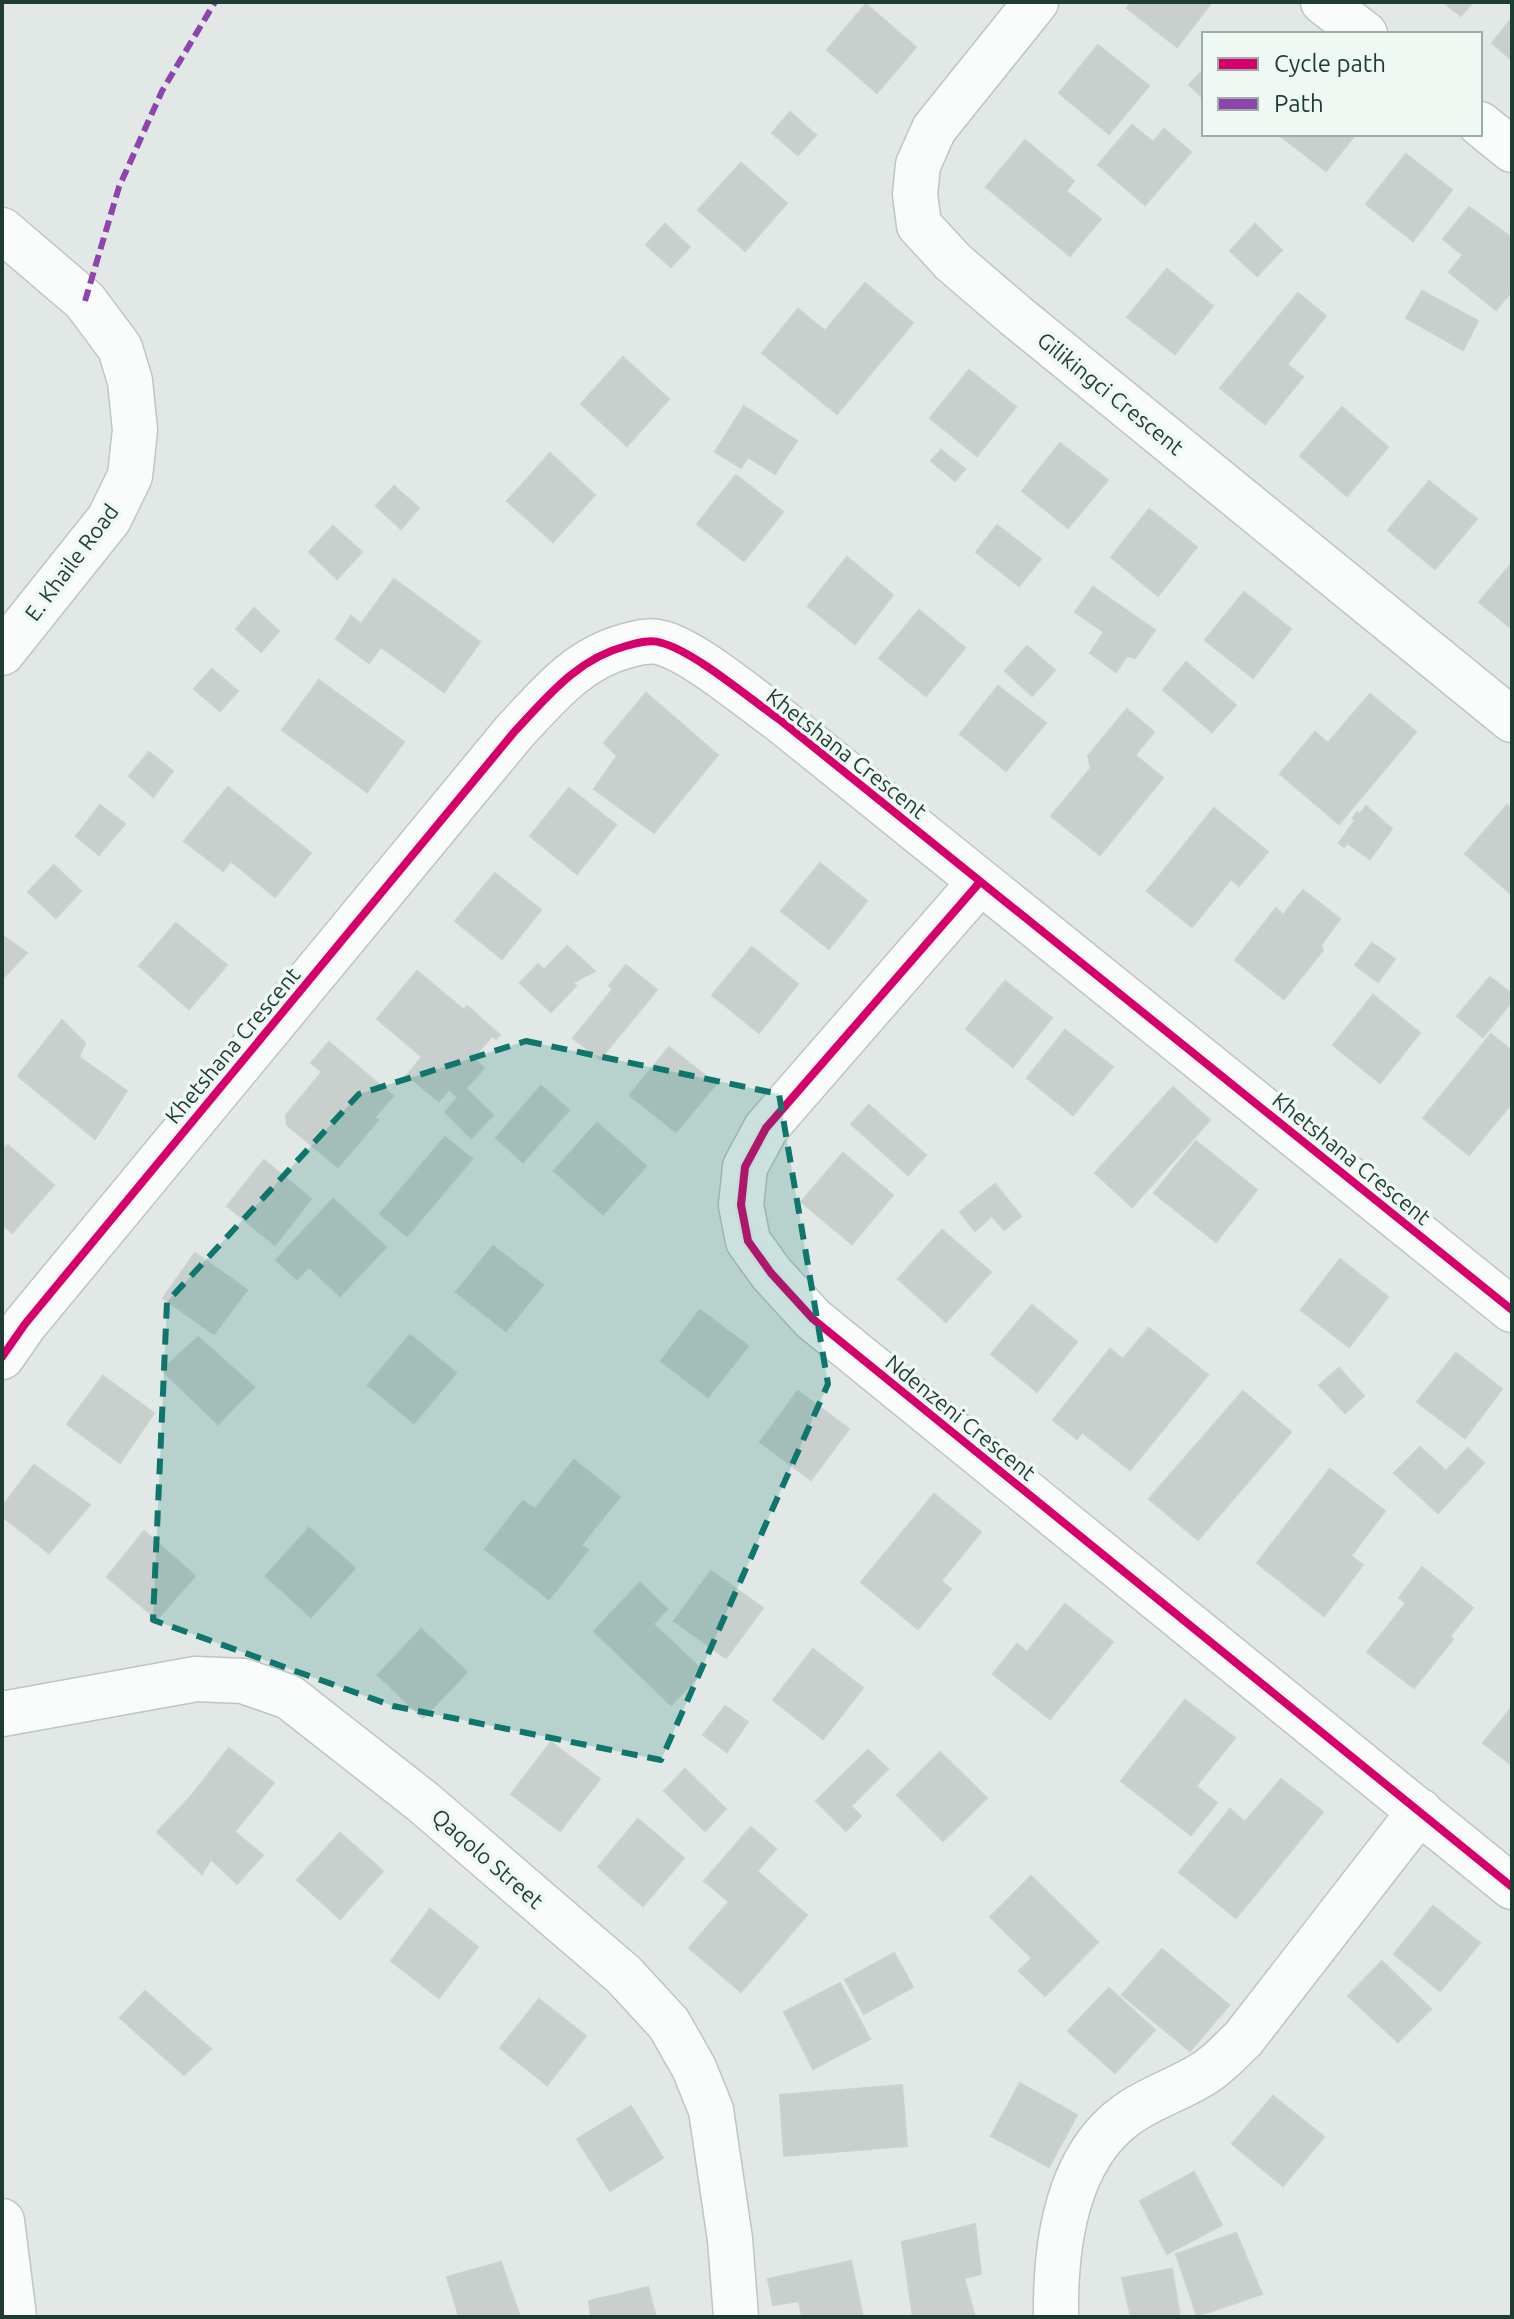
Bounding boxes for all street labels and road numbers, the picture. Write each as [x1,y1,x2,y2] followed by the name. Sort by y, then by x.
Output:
[1033,327,1189,460] street label: Gilikingci Crescent
[19,499,123,625] street label: E. Khaile Road
[762,683,932,823] street label: Khetshana Crescent
[159,962,305,1128] street label: Khetshana Crescent
[1268,1087,1436,1230] street label: Khetshana Crescent
[881,1349,1041,1485] street label: Ndenzeni Crescent
[427,1803,549,1913] street label: Qaqolo Street

